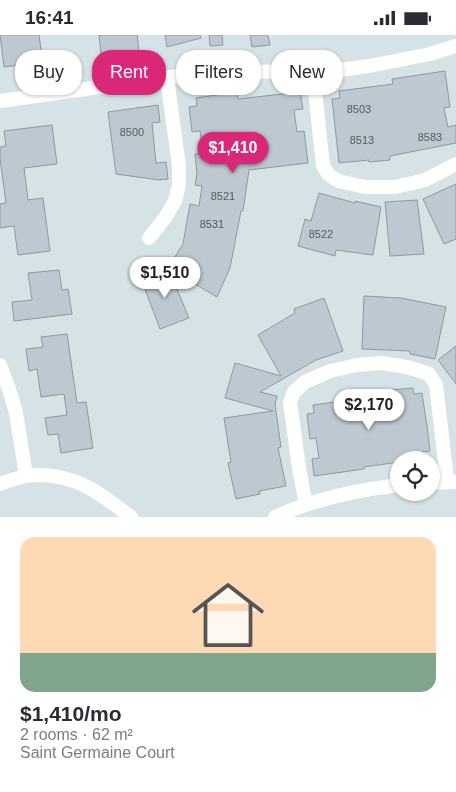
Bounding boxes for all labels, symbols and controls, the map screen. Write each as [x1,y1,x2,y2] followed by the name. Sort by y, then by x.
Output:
[25,7,74,28] text: 16:41
[15,50,82,95] chip: Buy
[92,50,166,95] chip: Rent
[176,50,261,95] chip: Filters
[271,50,343,95] chip: New
[347,103,371,115] house number: 8503
[120,126,144,138] house number: 8500
[192,131,274,174] pin: $1,410
[418,131,442,143] house number: 8583
[350,134,374,146] house number: 8513
[209,139,257,156] text: $1,410
[211,190,235,202] house number: 8521
[200,218,224,230] house number: 8531
[309,228,333,240] house number: 8522
[124,257,206,299] pin: $1,510
[141,264,189,281] text: $1,510
[328,389,410,431] pin: $2,170
[345,396,393,413] text: $2,170
[390,451,440,501] map controls
[390,451,440,501] button: locate
[183,570,273,660] icon: home
[20,702,122,725] text: $1,410/mo
[20,726,133,743] text: 2 rooms · 62 m²
[20,744,175,761] text: Saint Germaine Court

